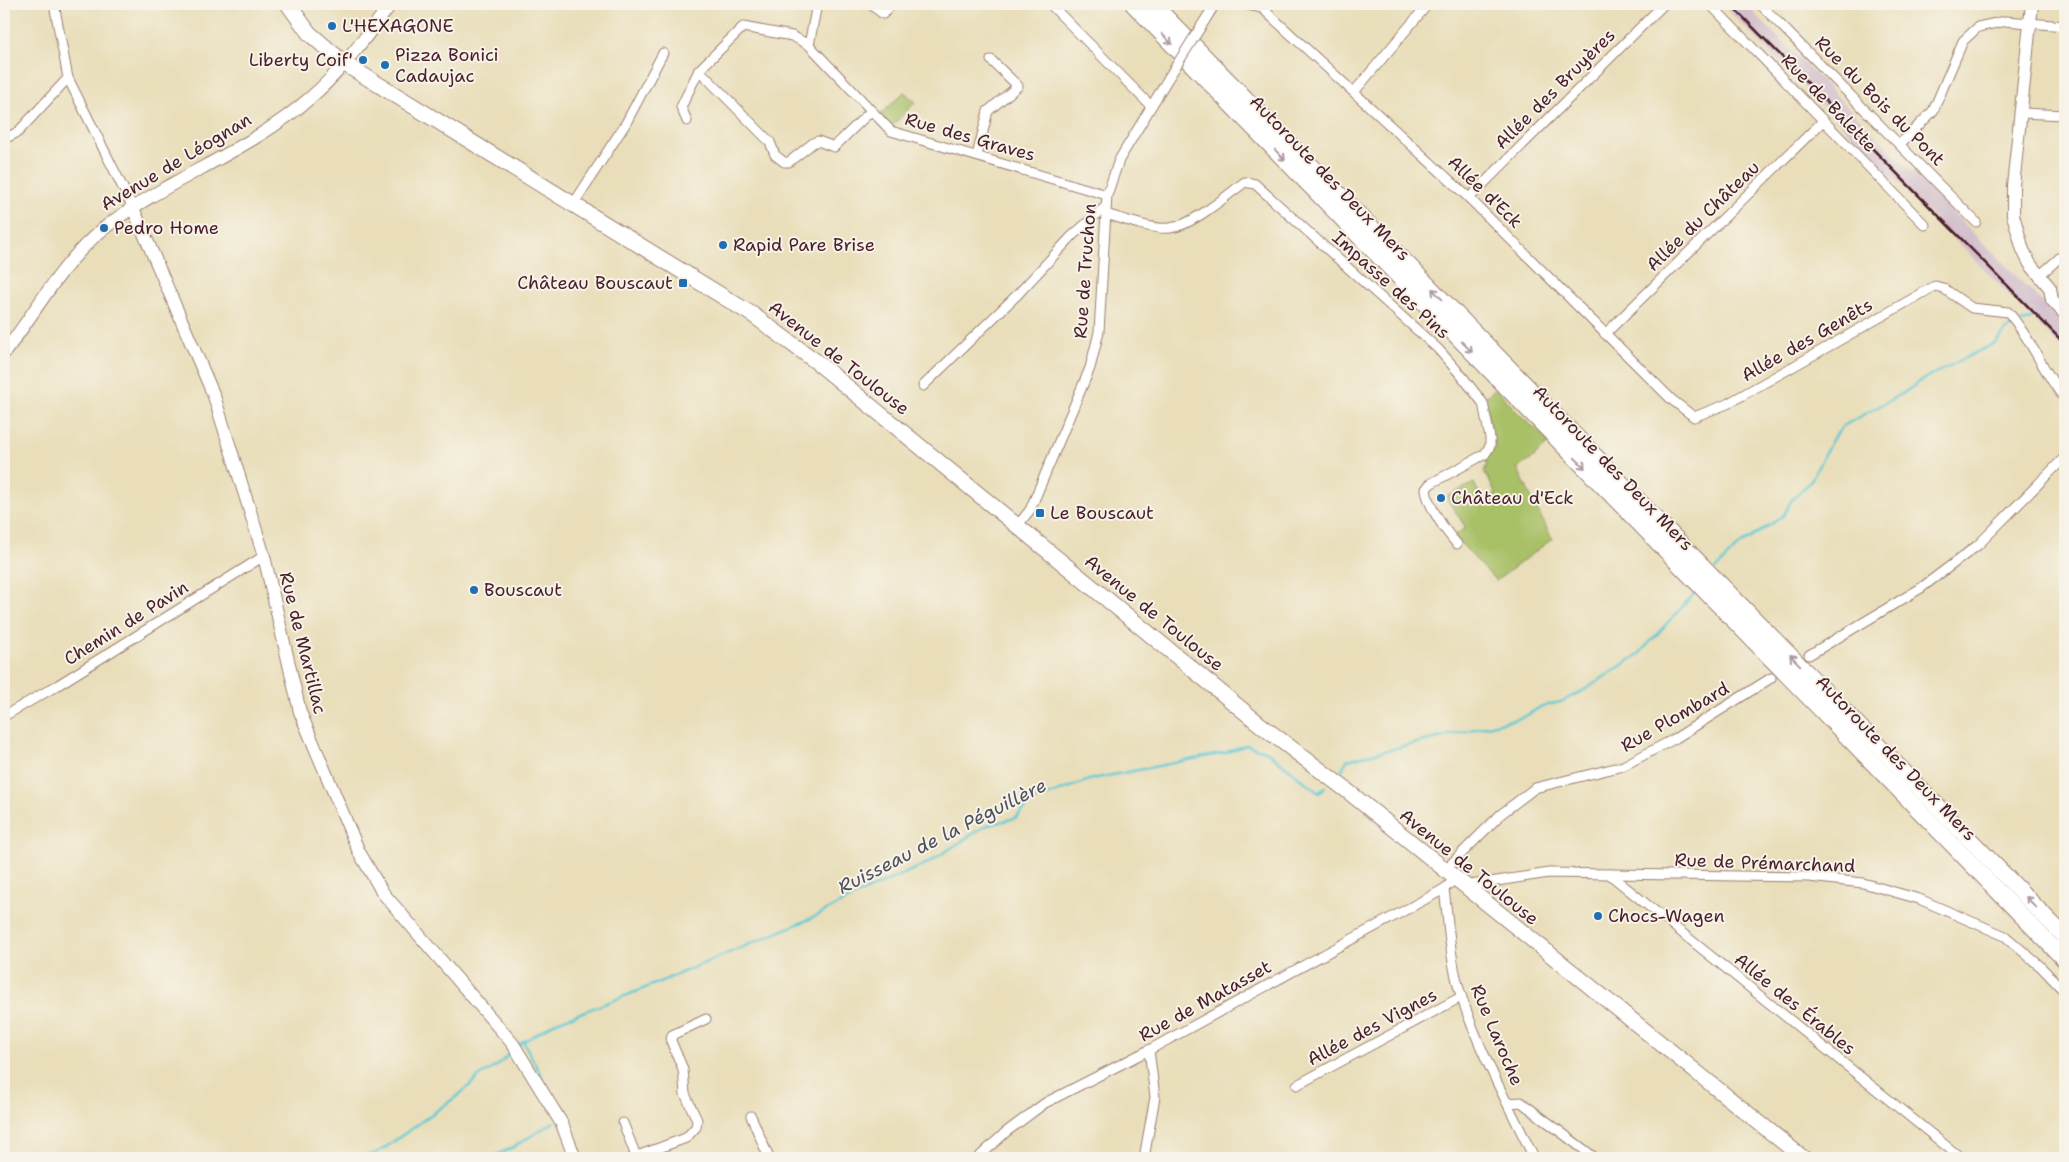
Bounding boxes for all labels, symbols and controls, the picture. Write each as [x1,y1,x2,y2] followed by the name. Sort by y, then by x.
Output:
[342,14,454,38] place label: L'HEXAGONE
[326,20,338,32] marker: L'HEXAGONE
[1489,23,1621,155] street label: Allée des Bruyères
[1810,31,1950,171] street label: Rue du Bois du Pont
[1161,32,1173,45] one-way arrow
[395,43,499,88] place label: Pizza Bonici Cadaujac
[249,48,353,72] place label: Liberty Coif'
[1776,49,1882,157] street label: Rue de Balette
[357,54,369,66] marker: Liberty Coif'
[379,59,391,71] marker: Pizza Bonici Cadaujac
[1244,90,1416,266] street label: Autoroute des Deux Mers
[96,107,256,217] street label: Avenue de Léognan
[902,107,1038,167] street label: Rue des Graves
[1274,149,1286,161] one-way arrow
[1443,150,1527,234] street label: Allée d'Eck
[1641,156,1765,276] street label: Allée du Château
[1068,203,1102,339] street label: Rue de Truchon
[114,216,219,240] place label: Pedro Home
[98,222,110,234] marker: Pedro Home
[1327,226,1455,344] street label: Impasse des Pins
[733,233,875,257] place label: Rapid Pare Brise
[717,239,729,251] marker: Rapid Pare Brise
[517,271,673,295] place label: Château Bouscaut
[677,277,689,289] marker: Château Bouscaut
[1431,288,1443,300] one-way arrow
[1737,293,1877,387] street label: Allée des Genêts
[764,295,914,421] street label: Avenue de Toulouse
[1461,340,1473,353] one-way arrow
[1527,380,1699,556] street label: Autoroute des Deux Mers
[1574,457,1586,469] one-way arrow
[1451,486,1574,510] place label: Château d'Eck
[1435,492,1447,504] marker: Château d'Eck
[1050,501,1154,525] place label: Le Bouscaut
[1034,507,1046,519] marker: Le Bouscaut
[1079,549,1229,677] street label: Avenue de Toulouse
[274,569,332,717] street label: Rue de Martillac
[59,575,193,671] street label: Chemin de Pavin
[484,578,562,602] place label: Bouscaut
[468,584,480,596] marker: Bouscaut
[1789,654,1801,667] one-way arrow
[1810,670,1982,846] street label: Autoroute des Deux Mers
[1616,676,1734,758] street label: Rue Plombard
[833,772,1051,900] water label: Ruisseau de la Péguillère
[1394,803,1544,931] street label: Avenue de Toulouse
[1674,848,1856,878] street label: Rue de Prémarchand
[2025,896,2037,908] one-way arrow
[1608,904,1725,928] place label: Chocs-Wagen
[1592,910,1604,922] marker: Chocs-Wagen
[1729,947,1861,1061] street label: Allée des Érables
[1134,955,1276,1047] street label: Rue de Matasset
[1465,981,1529,1089] street label: Rue Laroche
[1303,983,1441,1071] street label: Allée des Vignes

